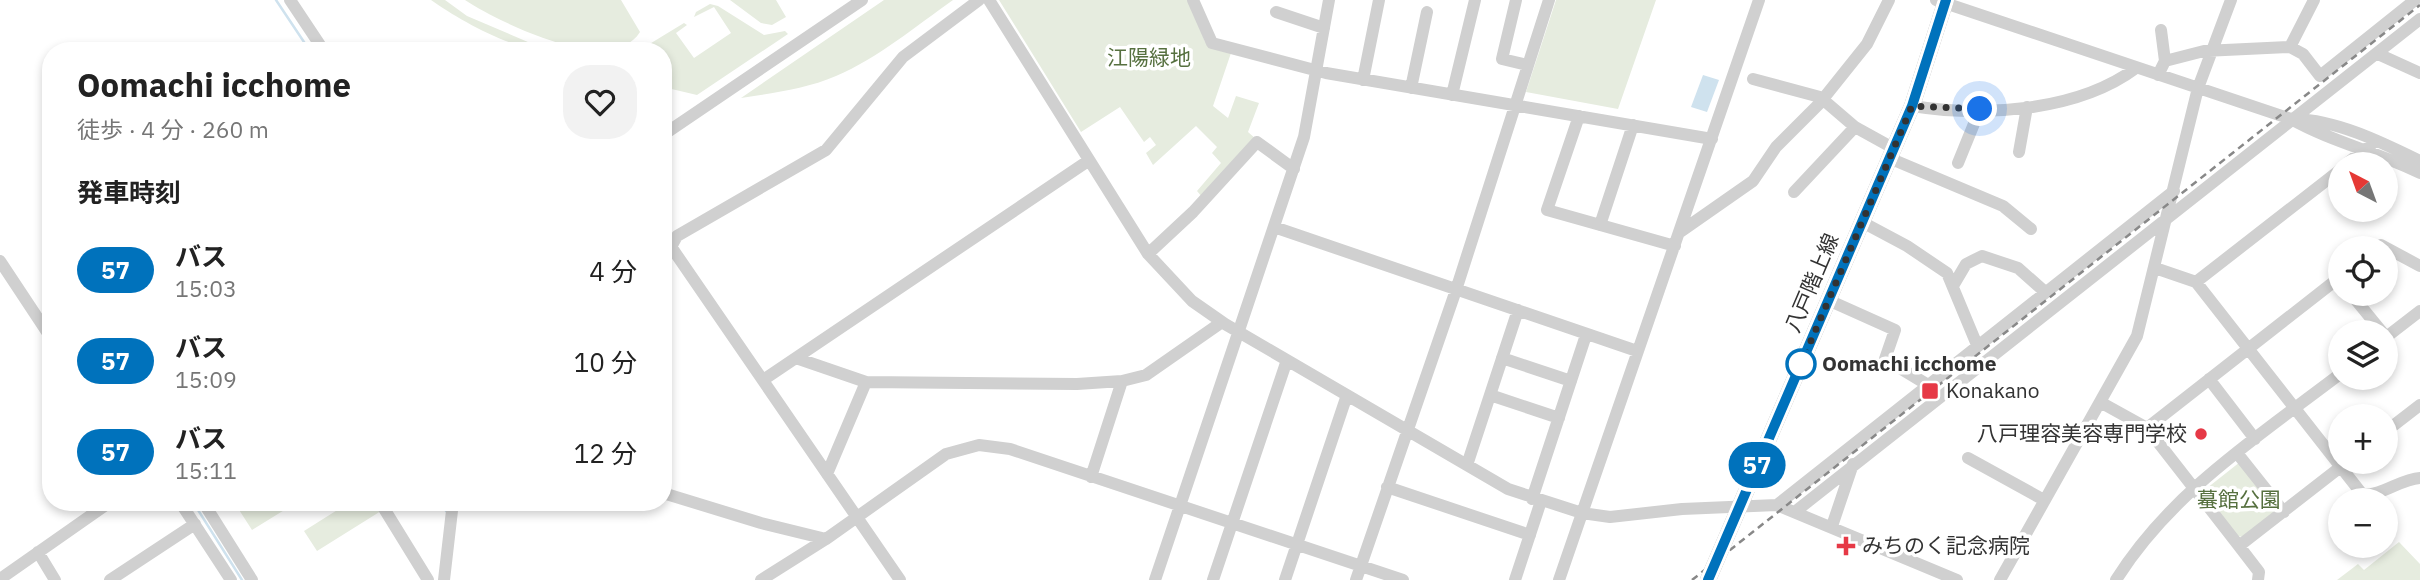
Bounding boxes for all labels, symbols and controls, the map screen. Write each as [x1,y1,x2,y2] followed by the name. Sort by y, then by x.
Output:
[1107,43,1191,71] park label: 江陽緑地
[77,63,351,106] text: Oomachi icchome
[563,65,637,139] button: heart
[1962,91,1997,126] your location
[77,114,269,144] text: 徒歩 · 4 分 · 260 m
[2328,152,2398,222] north arrow
[2328,152,2398,558] map controls
[77,175,181,209] text: 発車時刻
[1778,229,1844,336] street label: 八戸階上線
[2328,236,2398,306] button: locate
[175,239,227,273] text: バス
[101,254,130,286] text: 57
[589,254,637,288] text: 4 分
[175,273,237,303] text: 15:03
[2328,320,2398,390] button: layers
[175,330,227,364] text: バス
[101,345,130,377] text: 57
[574,345,637,379] text: 10 分
[1786,349,1816,379] marker: Oomachi icchome
[1822,349,1997,377] place label: Oomachi icchome
[175,364,237,394] text: 15:09
[1946,376,2040,404] place label: Konakano
[1920,381,1940,401] marker: Konakano
[2328,404,2398,474] button: +
[1977,419,2187,447] place label: 八戸理容美容専門学校
[175,421,227,455] text: バス
[2193,426,2209,442] marker: 八戸理容美容専門学校
[101,436,130,468] text: 57
[574,436,637,470] text: 12 分
[1726,442,1788,488] line badge: 57
[1743,449,1771,481] text: 57
[175,455,237,485] text: 15:11
[2197,485,2281,513] park label: 蟇館公園
[2328,488,2398,558] button: −
[1862,531,2030,559] place label: みちのく記念病院
[1836,536,1856,556] marker: みちのく記念病院

